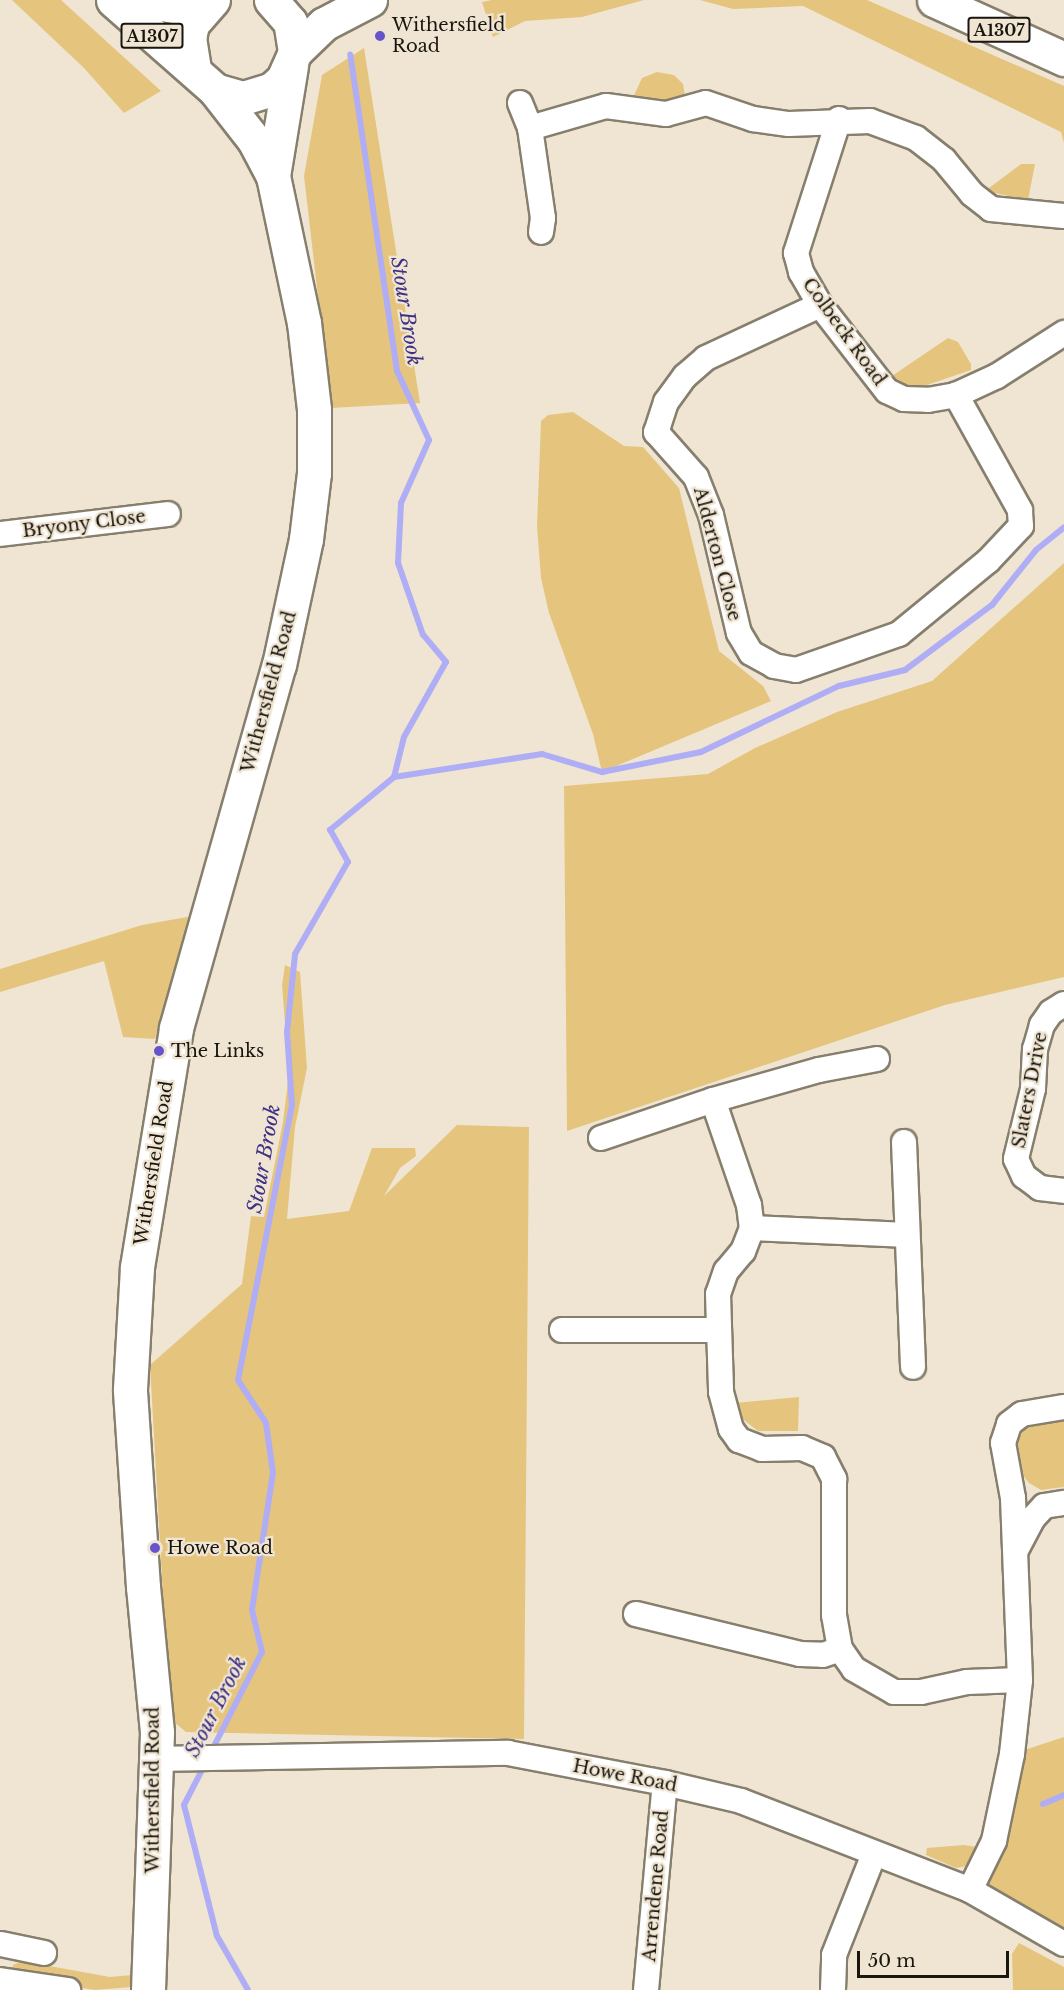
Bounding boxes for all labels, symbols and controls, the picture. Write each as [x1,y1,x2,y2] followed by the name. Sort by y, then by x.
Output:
[392,15,505,57] place label: Withersfield Road
[968,17,1030,43] road number: A1307
[120,23,184,49] road number: A1307
[373,29,387,43] marker: Withersfield Road
[386,255,426,367] water label: Stour Brook
[798,274,890,390] street label: Colbeck Road
[689,485,745,623] street label: Alderton Close
[21,506,147,542] street label: Bryony Close
[237,609,301,775] street label: Withersfield Road
[1008,1030,1052,1150] street label: Slaters Drive
[171,1040,264,1062] place label: The Links
[152,1044,166,1058] marker: The Links
[130,1079,178,1247] street label: Withersfield Road
[243,1103,285,1215] water label: Stour Brook
[167,1537,273,1559] place label: Howe Road
[148,1541,162,1555] marker: Howe Road
[180,1652,252,1762] water label: Stour Brook
[142,1707,164,1873] street label: Withersfield Road
[571,1755,679,1797] street label: Howe Road
[639,1809,673,1963] street label: Arrendene Road
[860,1939,1012,1977] scale bar
[868,1950,916,1972] text: 50 m

